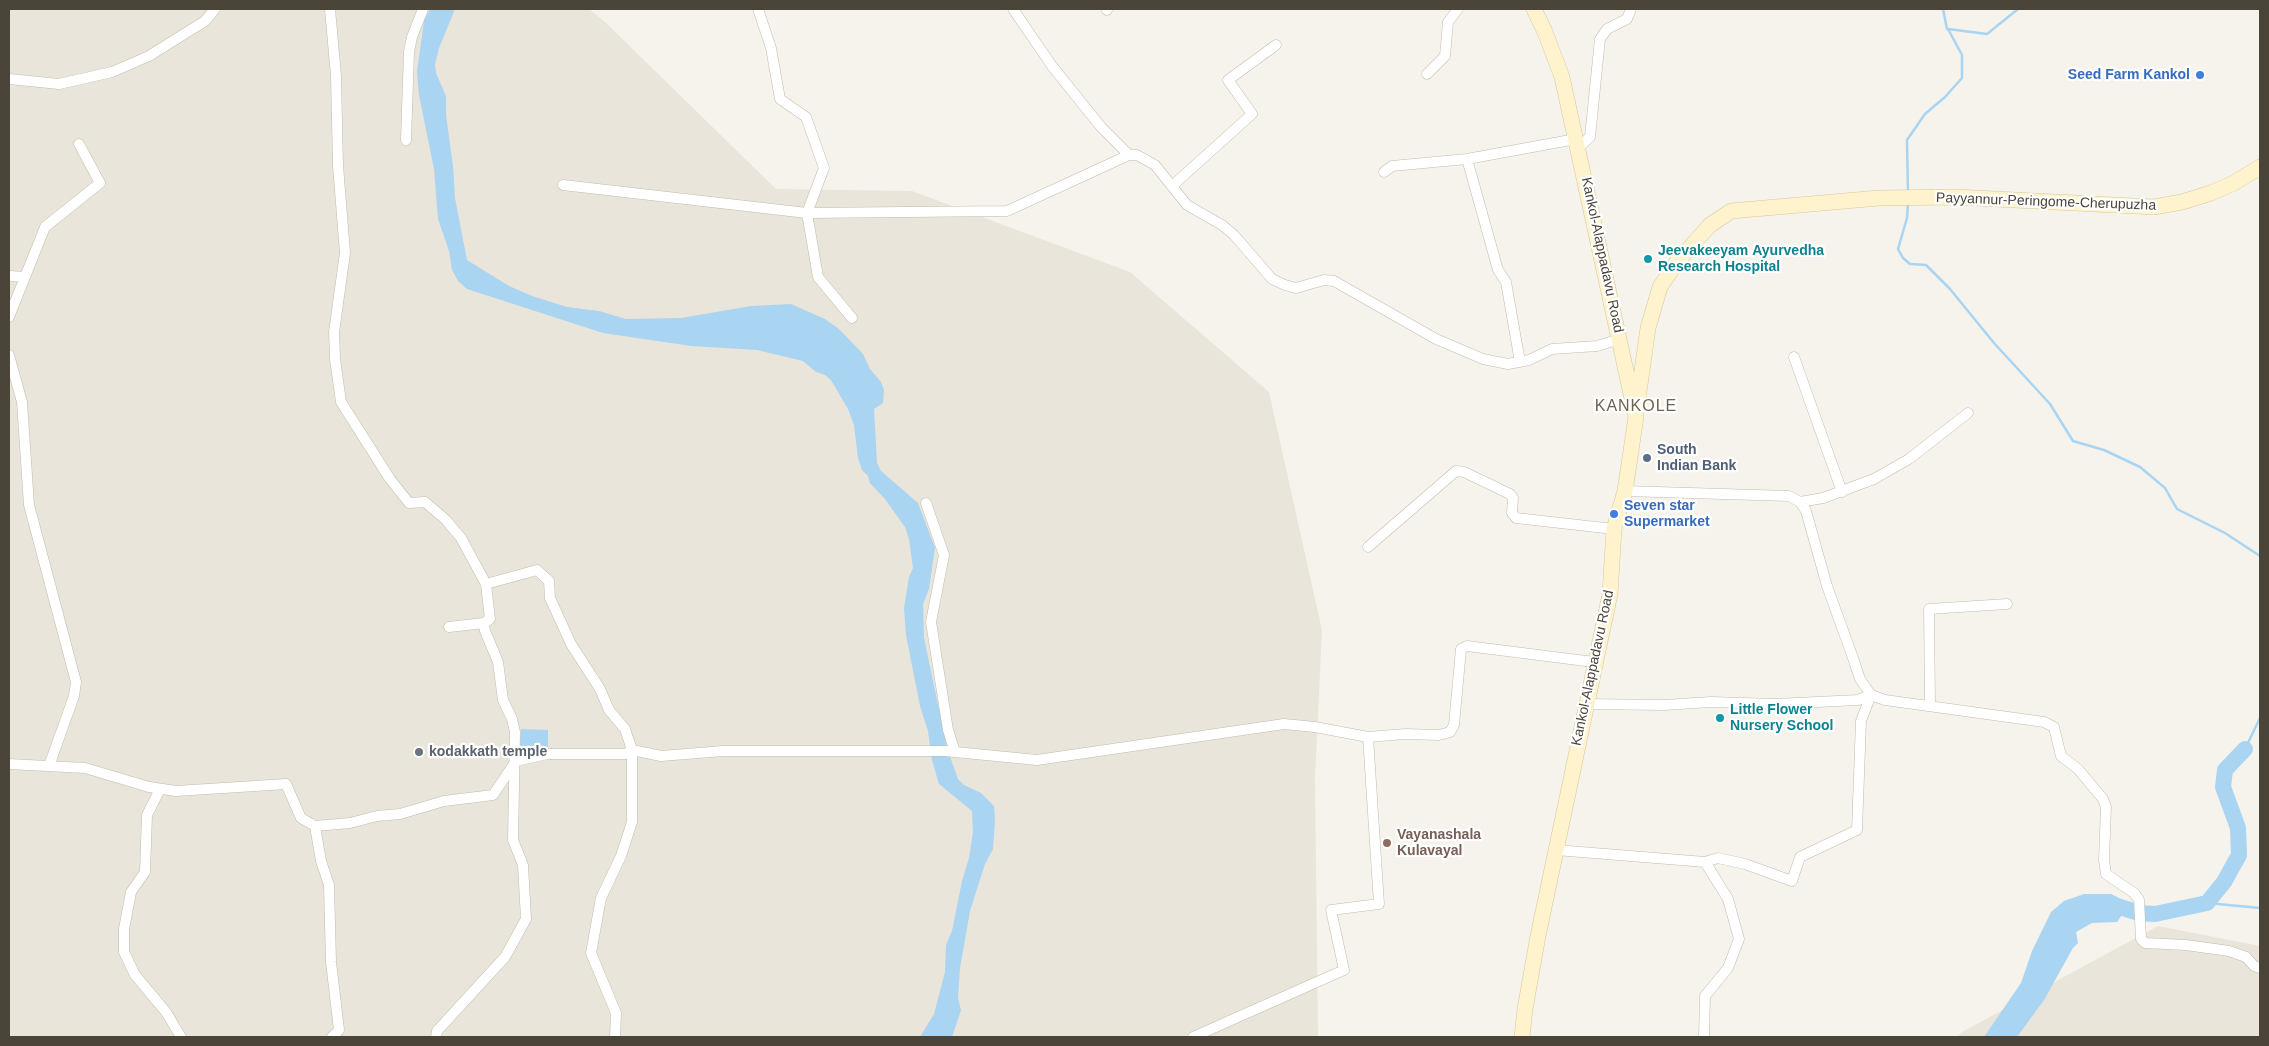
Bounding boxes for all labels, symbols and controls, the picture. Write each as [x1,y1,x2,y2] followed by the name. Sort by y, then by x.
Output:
[2068,67,2190,83] place label: Seed Farm Kankol
[2194,69,2206,81] marker: Seed Farm Kankol
[1577,176,1627,334] street label: Kankol-Alappadavu Road
[1936,190,2156,214] street label: Payyannur-Peringome-Cherupuzha
[1658,243,1824,276] place label: Jeevakeeyam Ayurvedha Research Hospital
[1642,253,1654,265] marker: Jeevakeeyam Ayurvedha Research Hospital
[1594,397,1678,417] district label: KANKOLE
[1657,442,1736,474] place label: South Indian Bank
[1641,452,1653,464] marker: South Indian Bank
[1624,498,1710,530] place label: Seven star Supermarket
[1608,508,1620,520] marker: Seven star Supermarket
[1568,589,1618,747] street label: Kankol-Alappadavu Road
[1730,702,1833,734] place label: Little Flower Nursery School
[1714,712,1726,724] marker: Little Flower Nursery School
[429,744,547,760] place label: kodakkath temple
[413,746,425,758] marker: kodakkath temple
[1397,827,1481,860] place label: Vayanashala Kulavayal
[1381,837,1393,849] marker: Vayanashala Kulavayal

